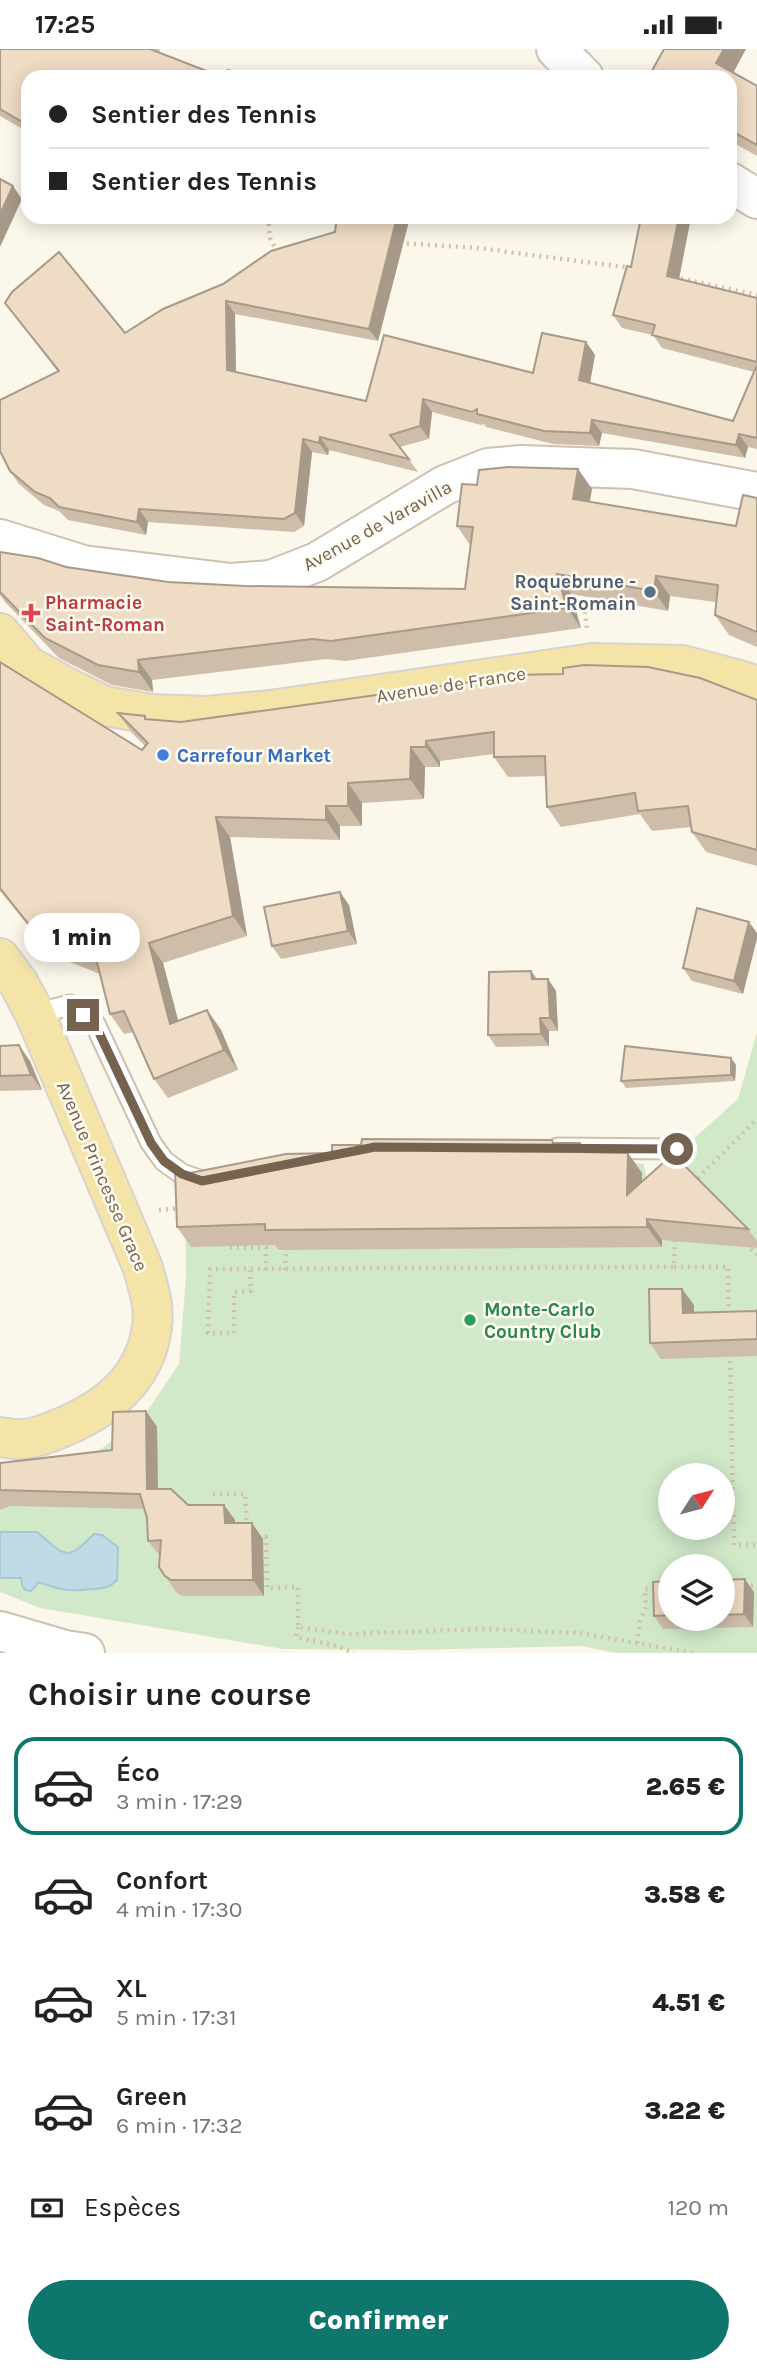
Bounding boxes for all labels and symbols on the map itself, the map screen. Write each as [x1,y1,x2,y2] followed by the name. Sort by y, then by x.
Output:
[299,476,456,576] street label: Avenue de Varavilla
[510,571,636,615] place label: Roquebrune - Saint-Romain
[642,584,658,600] marker: Roquebrune - Saint-Romain
[45,592,165,636] place label: Pharmacie Saint-Roman
[23,605,39,621] marker: Pharmacie Saint-Roman
[375,662,527,708] street label: Avenue de France
[177,745,331,767] place label: Carrefour Market
[155,747,171,763] marker: Carrefour Market
[25,913,141,963] callout: 1 min
[67,999,99,1031] route end
[52,1078,152,1275] street label: Avenue Princesse Grace
[661,1133,693,1165] route start
[484,1299,601,1343] place label: Monte-Carlo Country Club
[462,1312,478,1328] marker: Monte-Carlo Country Club
[658,1463,735,1540] north arrow

